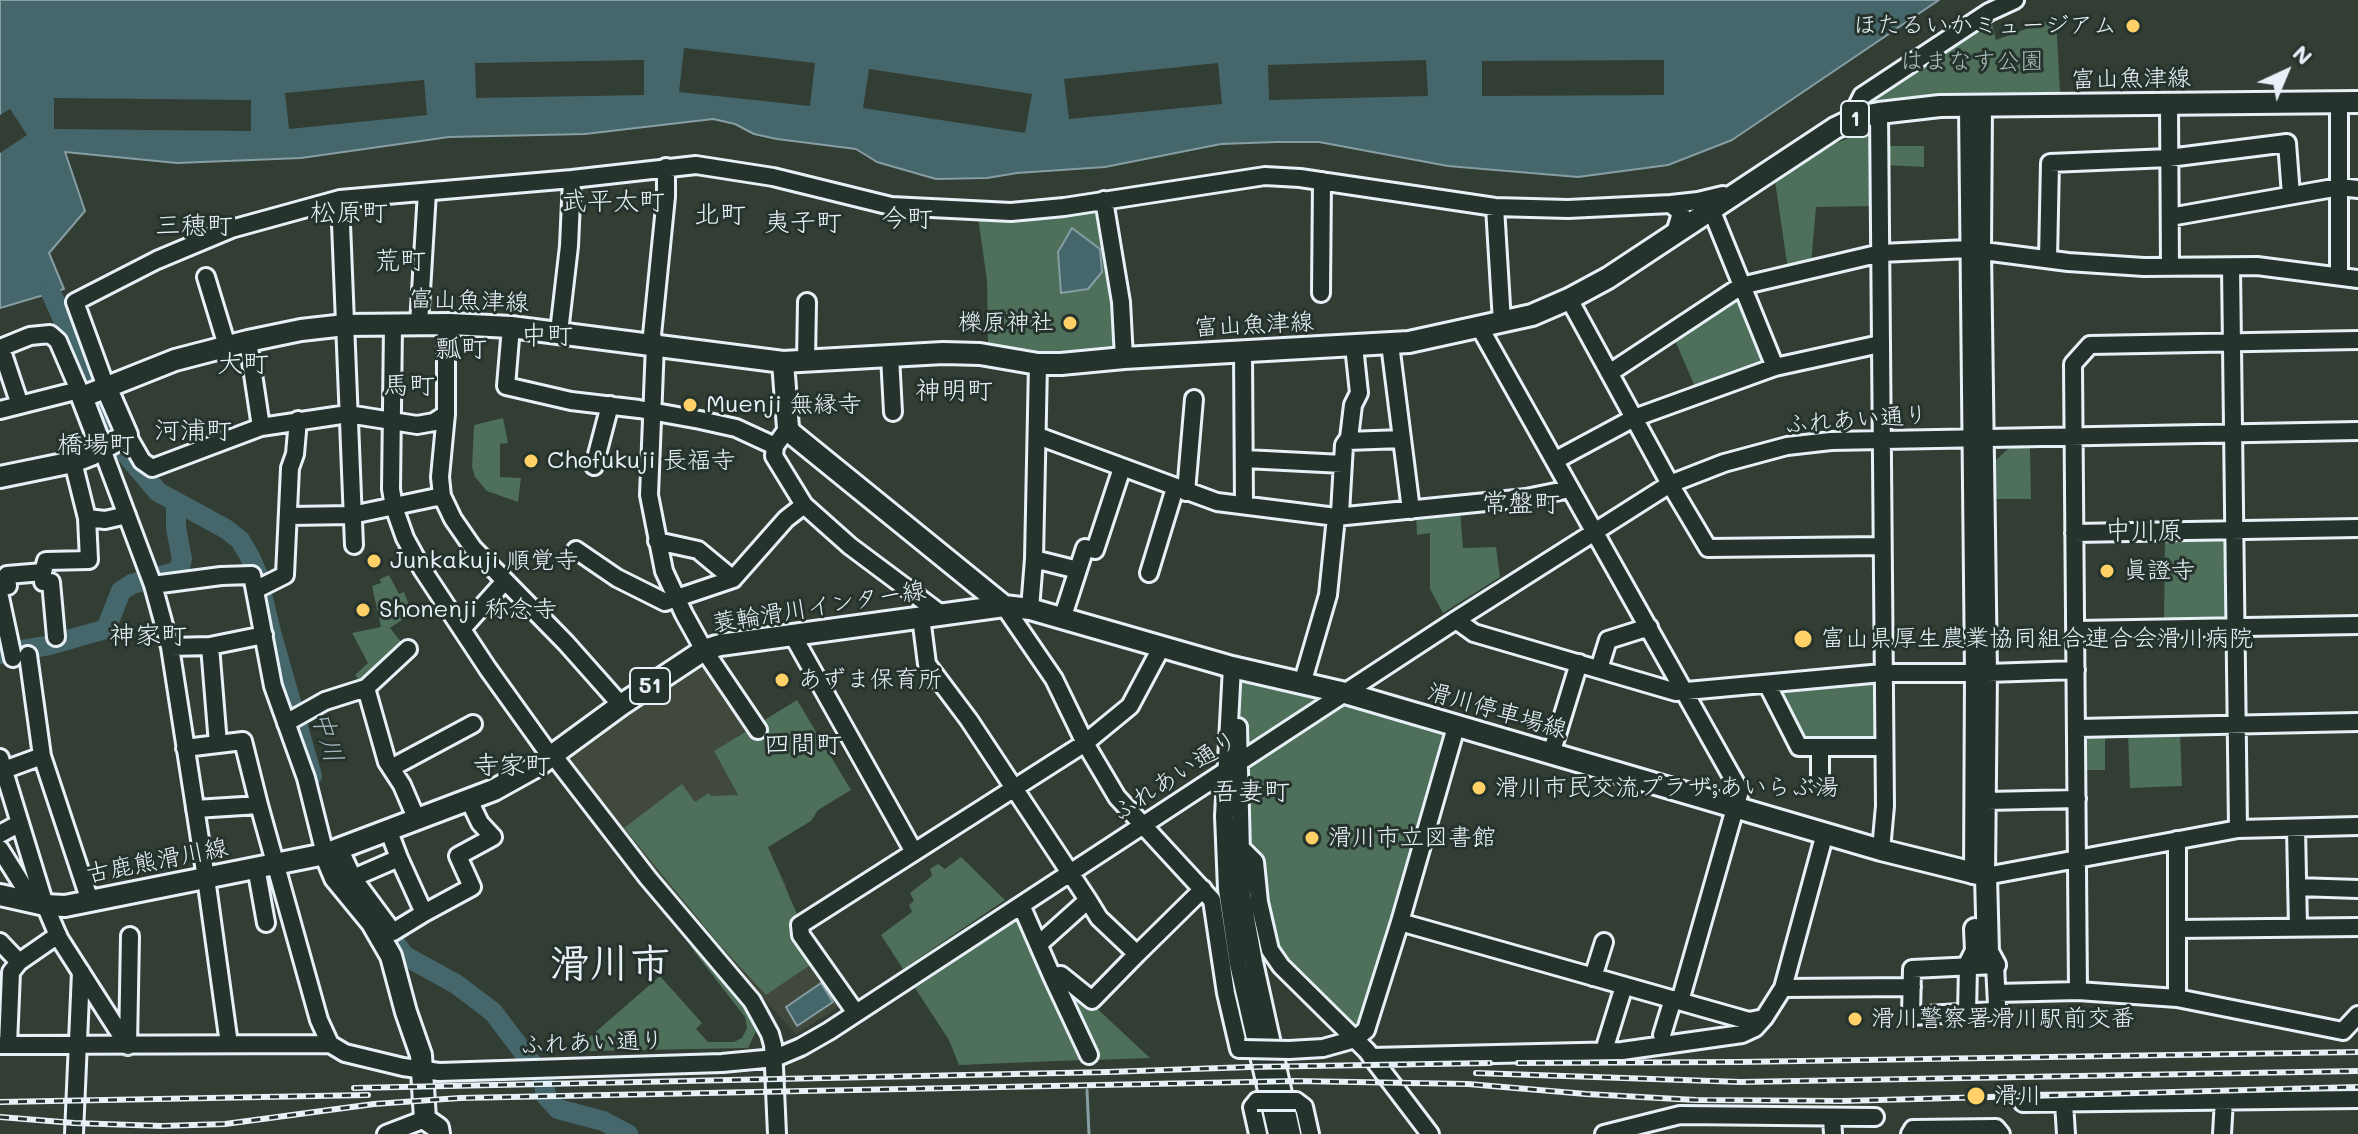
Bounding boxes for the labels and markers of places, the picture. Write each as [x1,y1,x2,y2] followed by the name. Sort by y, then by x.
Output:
[1853,12,2117,40] place label: ほたるいかミュージアム
[2124,17,2142,35] marker: ほたるいかミュージアム
[958,309,1054,337] place label: 櫟原神社
[1061,314,1079,332] marker: 櫟原神社
[706,391,861,419] place label: Muenji 無縁寺
[681,396,699,414] marker: Muenji 無縁寺
[547,447,735,475] place label: Chofukuji 長福寺
[522,452,540,470] marker: Chofukuji 長福寺
[390,547,578,575] place label: Junkakuji 順覚寺
[365,552,383,570] marker: Junkakuji 順覚寺
[2123,557,2195,585] place label: 眞證寺
[2098,562,2116,580] marker: 眞證寺
[379,596,557,624] place label: Shonenji 称念寺
[354,601,372,619] marker: Shonenji 称念寺
[1821,625,2253,653] place label: 富山県厚生農業協同組合連合会滑川病院
[1792,628,1814,650] marker: 富山県厚生農業協同組合連合会滑川病院
[798,666,942,694] place label: あずま保育所
[773,671,791,689] marker: あずま保育所
[1495,774,1839,802] place label: 滑川市民交流プラザ;あいらぶ湯
[1470,779,1488,797] marker: 滑川市民交流プラザ;あいらぶ湯
[1328,824,1496,852] place label: 滑川市立図書館
[1303,829,1321,847] marker: 滑川市立図書館
[1871,1005,2135,1033] place label: 滑川警察署滑川駅前交番
[1846,1010,1864,1028] marker: 滑川警察署滑川駅前交番
[1994,1082,2042,1110] place label: 滑川
[1965,1085,1987,1107] marker: 滑川

